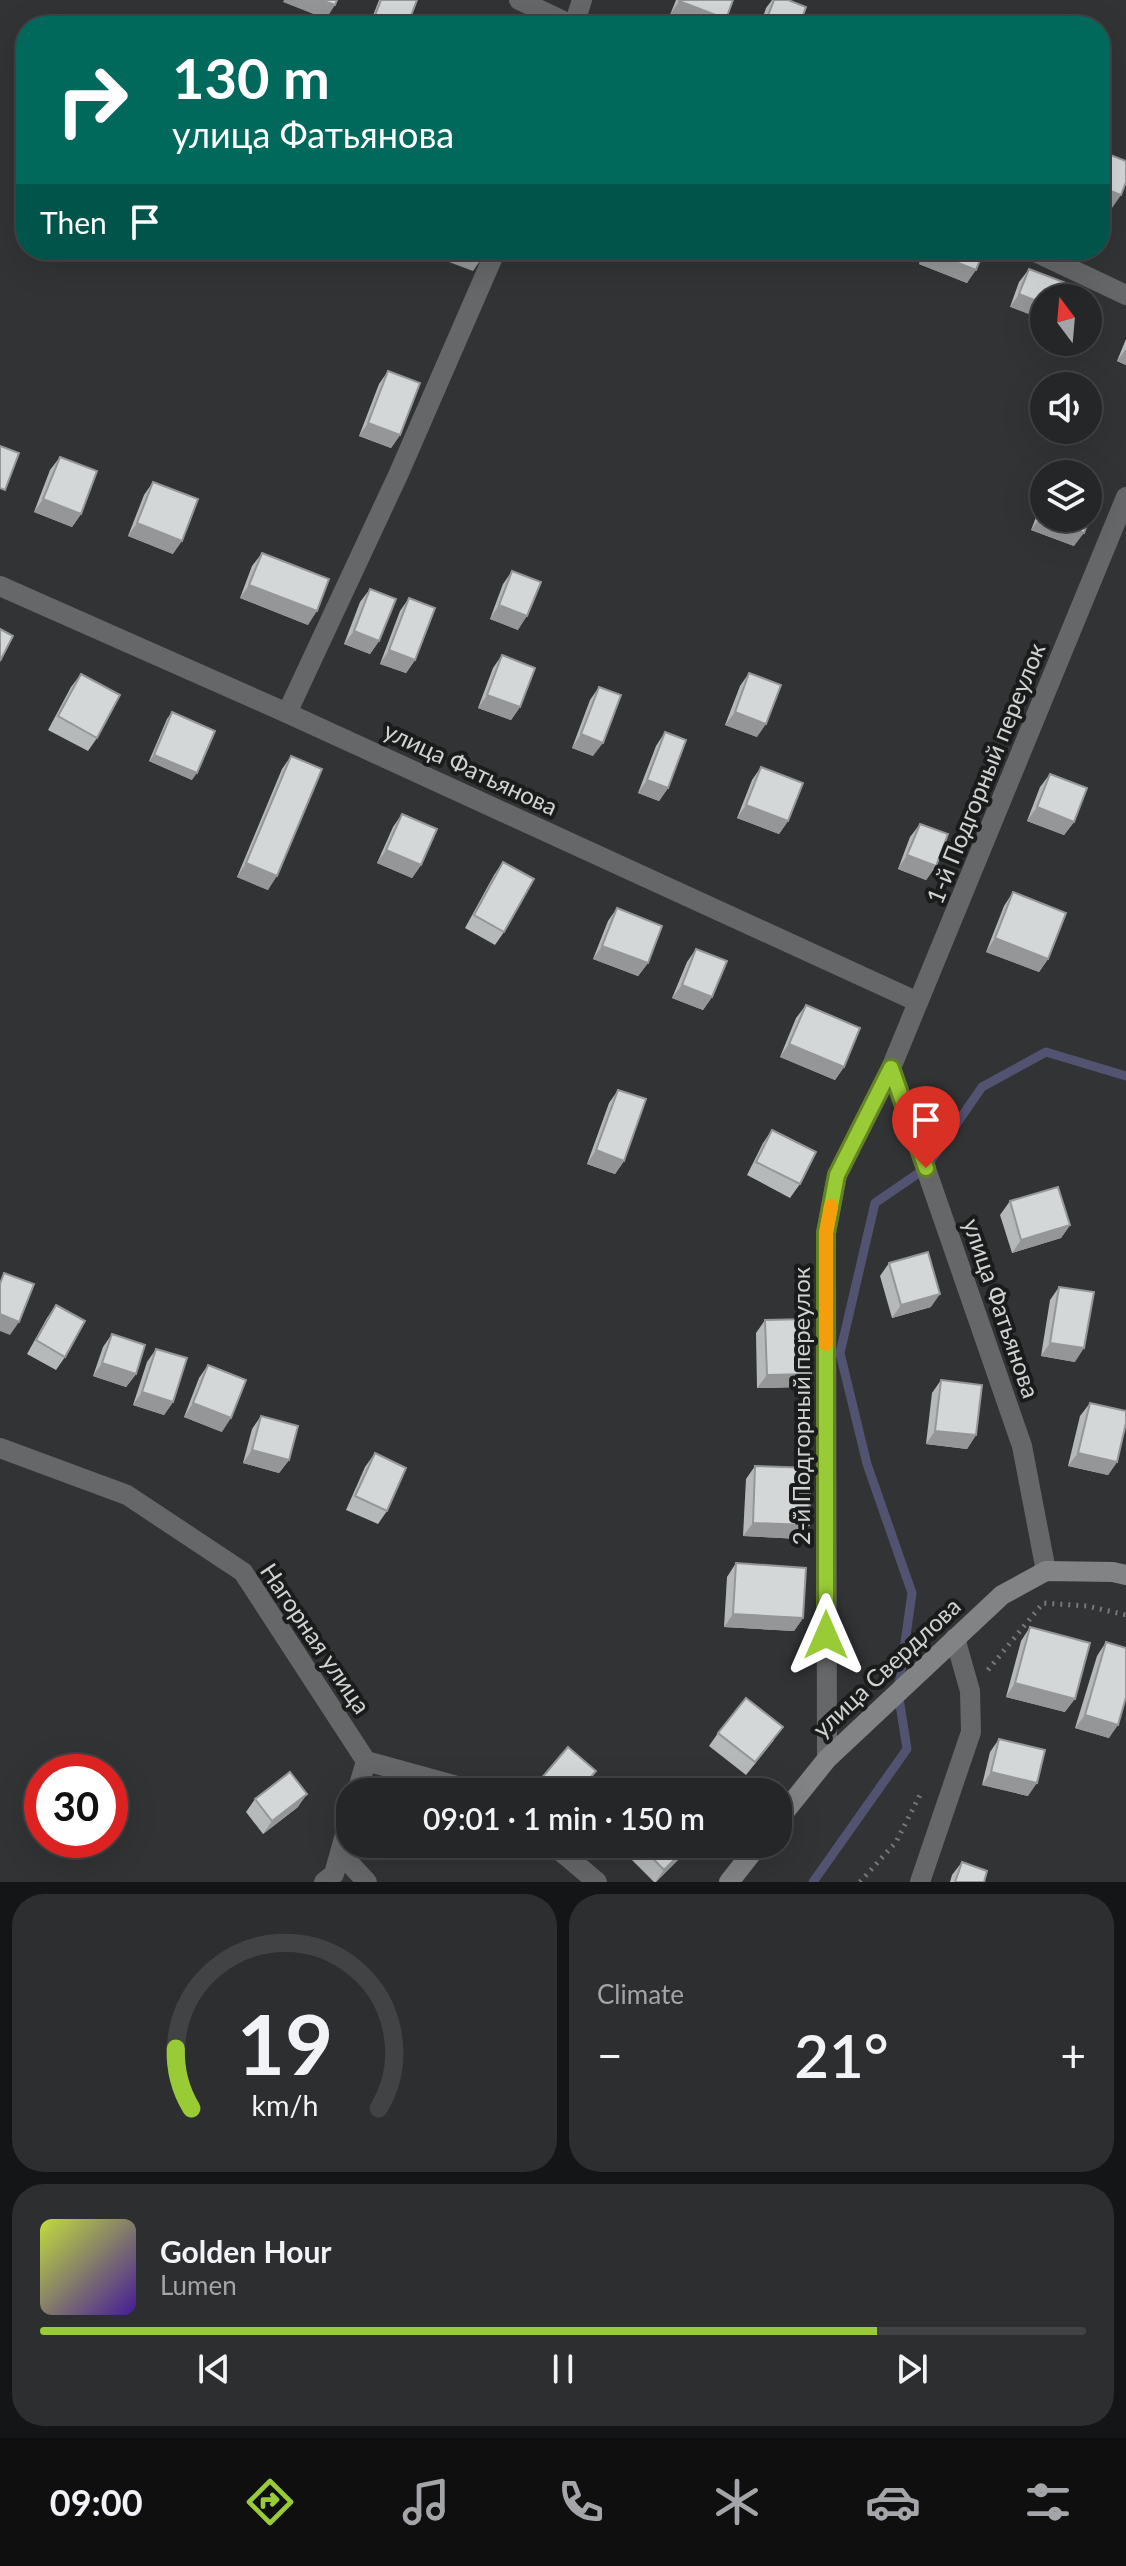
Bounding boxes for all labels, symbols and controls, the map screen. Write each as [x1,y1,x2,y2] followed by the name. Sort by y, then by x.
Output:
[172,44,330,111] text: 130 m
[40,48,144,152] icon: right
[172,112,454,156] text: улица Фатьянова
[123,200,167,244] icon: arrive
[40,204,107,240] text: Then
[1030,284,1102,356] north arrow
[1030,284,1102,532] map controls
[1030,372,1102,444] button: sound
[1030,460,1102,532] button: layers
[919,638,1051,908] street label: 1-й Подгорный переулок
[380,715,562,821] street label: улица Фатьянова
[892,1086,960,1168] pin
[904,1098,948,1142] icon: arrive
[958,1214,1046,1402] street label: улица Фатьянова
[786,1266,815,1545] street label: 2-й Подгорный переулок
[255,1557,377,1719] street label: Нагорная улица
[806,1591,966,1743] street label: улица Свердлова
[784,1593,868,1677] position arrow
[24,1754,128,1858] speed limit sign: 30
[423,1800,705,1836] text: 09:01 · 1 min · 150 m
[597,1978,684,2010] text: Climate
[236,1993,333,2093] text: 19
[794,2019,889,2091] text: 21°
[597,2029,623,2081] text: −
[1060,2029,1086,2081] text: +
[251,2088,318,2122] text: km/h
[160,2233,332,2269] text: Golden Hour
[160,2269,237,2301] text: Lumen
[192,2347,236,2391] icon: previous
[541,2347,585,2391] icon: pause
[890,2347,934,2391] icon: next
[242,2474,298,2530] icon: directions
[398,2474,454,2530] icon: music
[553,2474,609,2530] icon: phone
[709,2474,765,2530] icon: climate
[865,2474,921,2530] icon: car
[1020,2474,1076,2530] icon: filters
[50,2480,143,2524] text: 09:00

